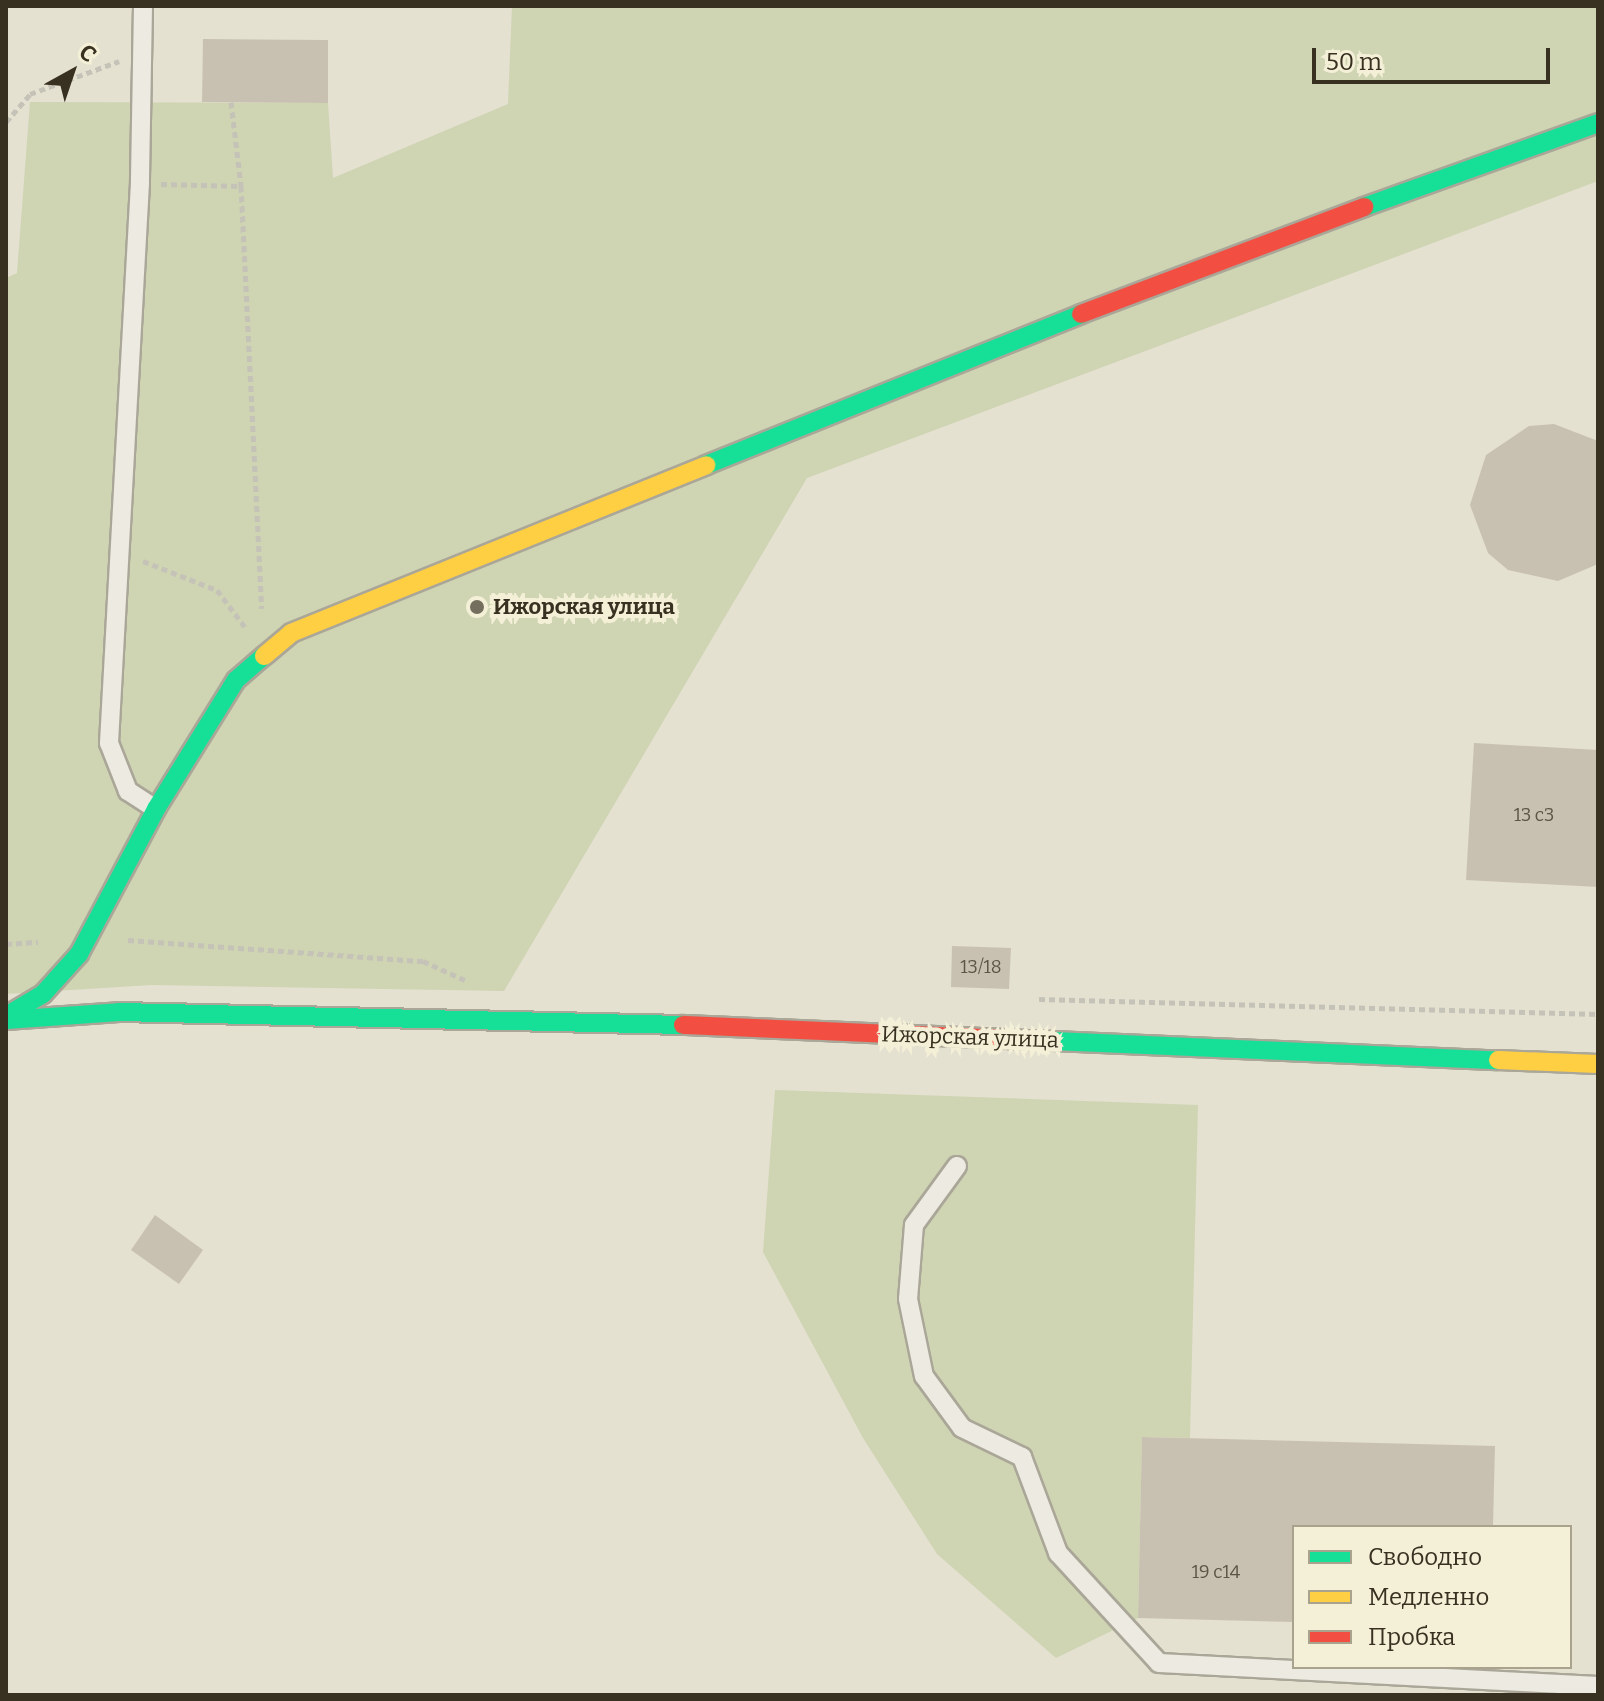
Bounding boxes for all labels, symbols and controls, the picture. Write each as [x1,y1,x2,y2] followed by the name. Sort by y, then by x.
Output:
[32,32,112,112] north arrow
[1316,32,1554,82] scale bar
[74,38,102,68] text: С
[1326,48,1382,76] text: 50 m
[493,594,675,620] place label: Ижорская улица
[468,598,486,616] marker: Ижорская улица
[1514,804,1554,826] house number: 13 с3
[960,956,1002,978] house number: 13/18
[881,1021,1059,1053] street label: Ижорская улица
[1292,1525,1572,1669] legend
[1368,1543,1482,1571] text: Свободно
[1192,1561,1240,1583] house number: 19 с14
[1368,1583,1489,1611] text: Медленно
[1368,1623,1455,1651] text: Пробка

